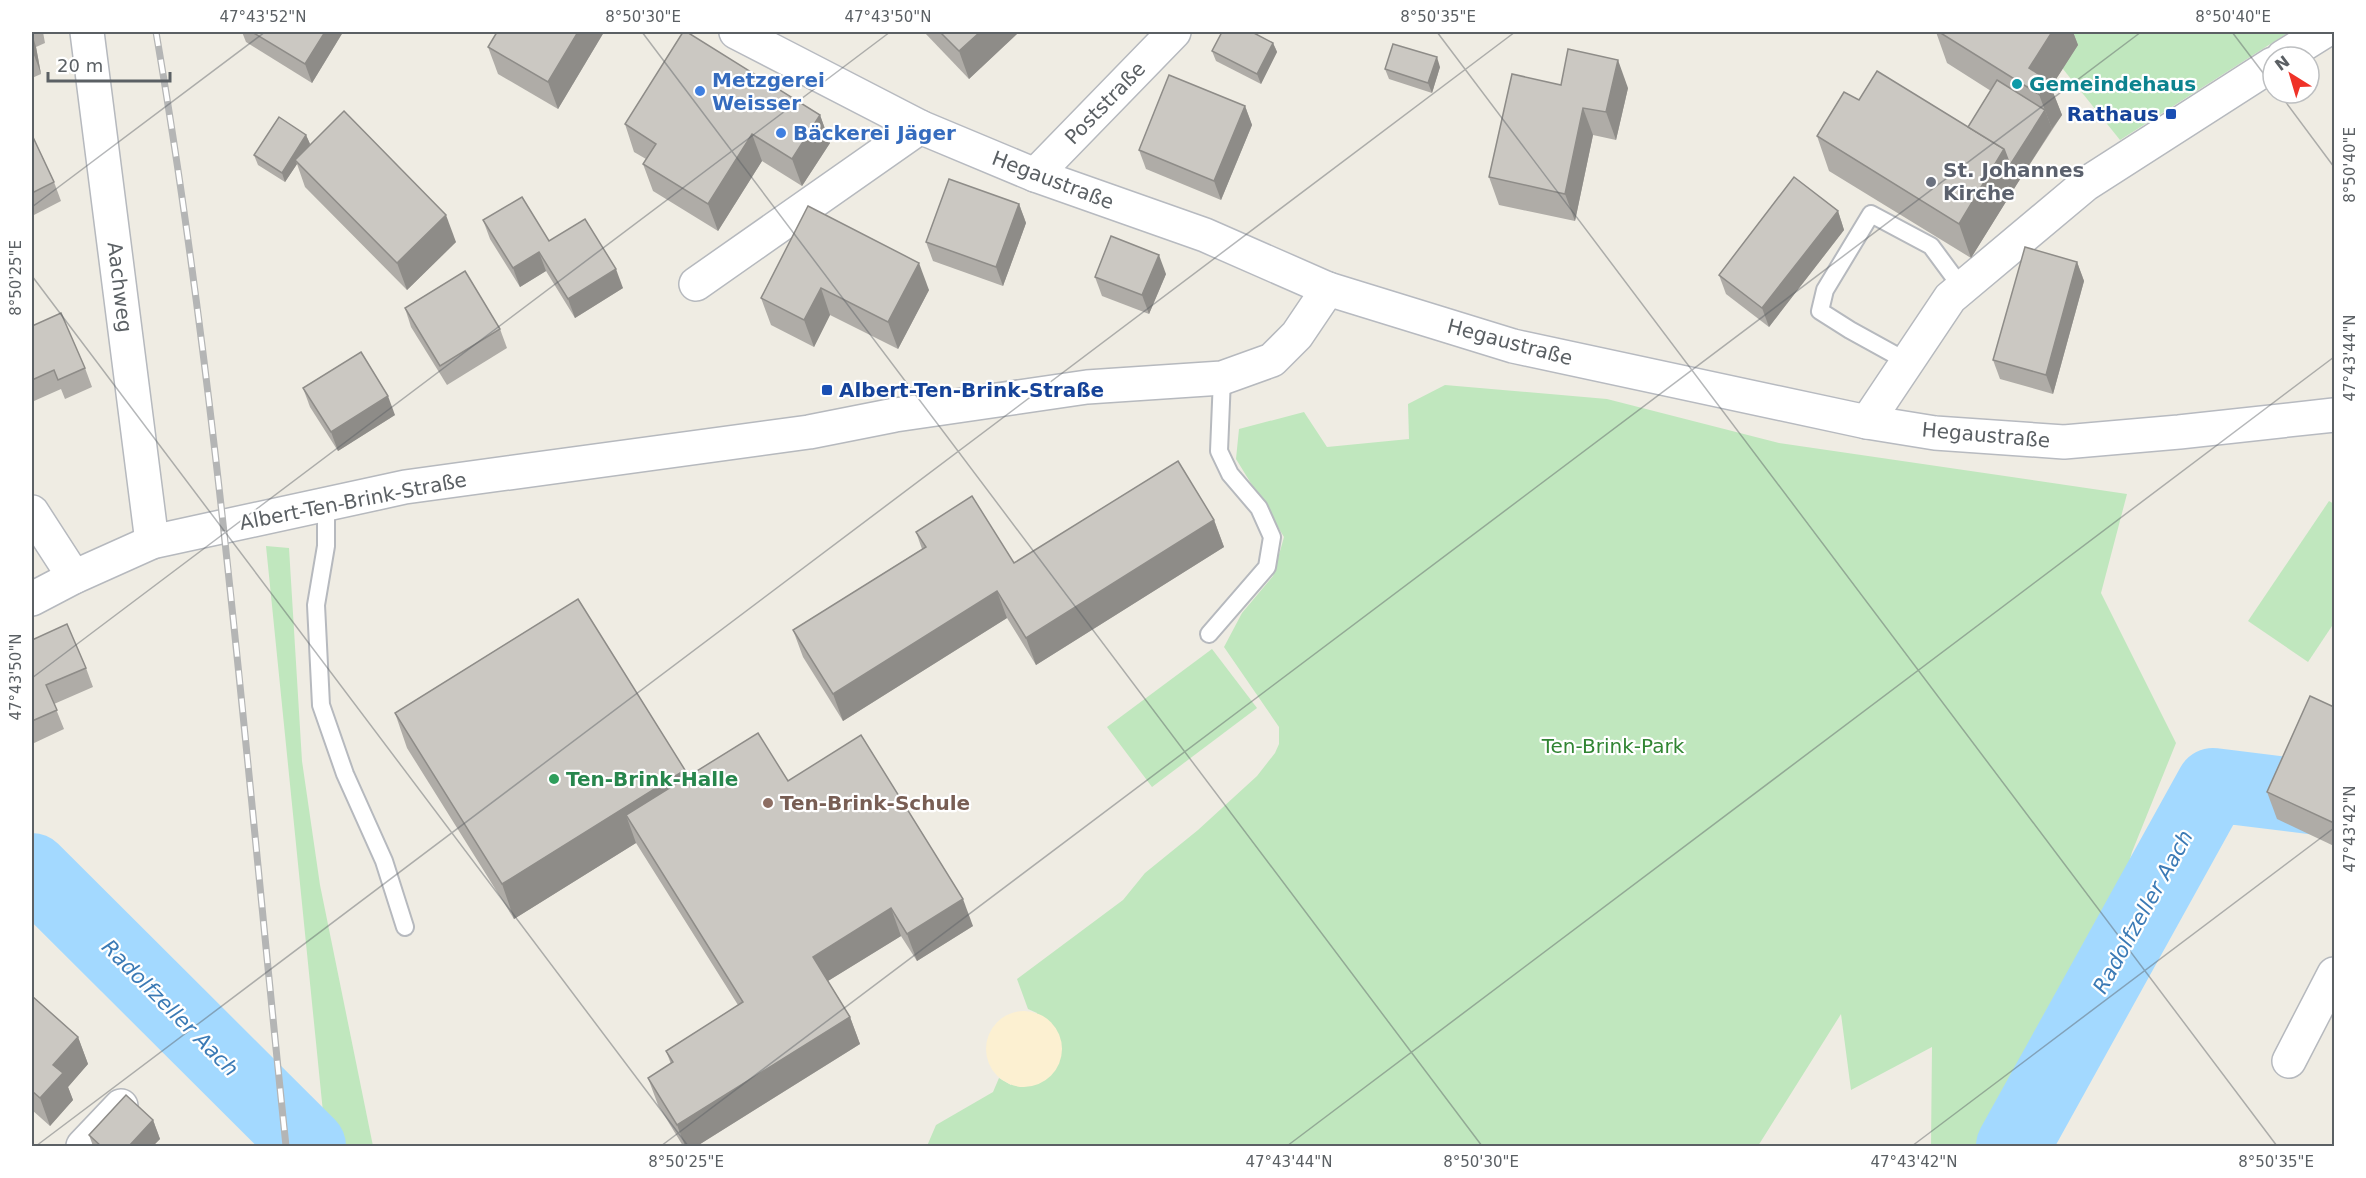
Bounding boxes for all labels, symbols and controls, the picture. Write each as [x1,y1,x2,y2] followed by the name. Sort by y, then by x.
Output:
[219,8,307,26] text: 47°43'52"N
[605,8,681,26] text: 8°50'30"E
[844,8,932,26] text: 47°43'50"N
[1400,8,1476,26] text: 8°50'35"E
[2195,8,2271,26] text: 8°50'40"E
[48,45,170,83] scale bar
[2261,45,2321,105] north arrow
[2271,52,2293,75] text: N
[57,55,103,76] text: 20 m
[1060,57,1150,149] street label: Poststraße
[712,68,825,115] place label: Metzgerei Weisser
[2029,72,2196,96] place label: Gemeindehaus
[2010,77,2024,91] marker: Gemeindehaus
[693,84,707,98] marker: Metzgerei Weisser
[2067,102,2159,126] place label: Rathaus
[2164,107,2178,121] marker: Rathaus
[793,121,956,145] place label: Bäckerei Jäger
[774,126,788,140] marker: Bäckerei Jäger
[2341,127,2359,203] text: 8°50'40"E
[989,146,1117,214] street label: Hegaustraße
[1943,158,2084,205] place label: St. Johannes Kirche
[1924,175,1938,189] marker: St. Johannes Kirche
[7,240,25,316] text: 8°50'25"E
[103,240,137,334] street label: Aachweg
[1445,314,1575,370] street label: Hegaustraße
[2341,314,2359,402] text: 47°43'44"N
[839,378,1104,402] place label: Albert-Ten-Brink-Straße
[820,383,834,397] marker: Albert-Ten-Brink-Straße
[1921,417,2051,453] street label: Hegaustraße
[237,467,469,535] street label: Albert-Ten-Brink-Straße
[7,633,25,721] text: 47°43'50"N
[1541,734,1685,758] park label: Ten-Brink-Park
[566,767,738,791] place label: Ten-Brink-Halle
[547,772,561,786] marker: Ten-Brink-Halle
[2341,785,2359,873] text: 47°43'42"N
[780,791,970,815] place label: Ten-Brink-Schule
[761,796,775,810] marker: Ten-Brink-Schule
[2088,826,2198,998] water label: Radolfzeller Aach
[97,935,243,1081] water label: Radolfzeller Aach
[648,1153,724,1171] text: 8°50'25"E
[1245,1153,1333,1171] text: 47°43'44"N
[1443,1153,1519,1171] text: 8°50'30"E
[1870,1153,1958,1171] text: 47°43'42"N
[2238,1153,2314,1171] text: 8°50'35"E

